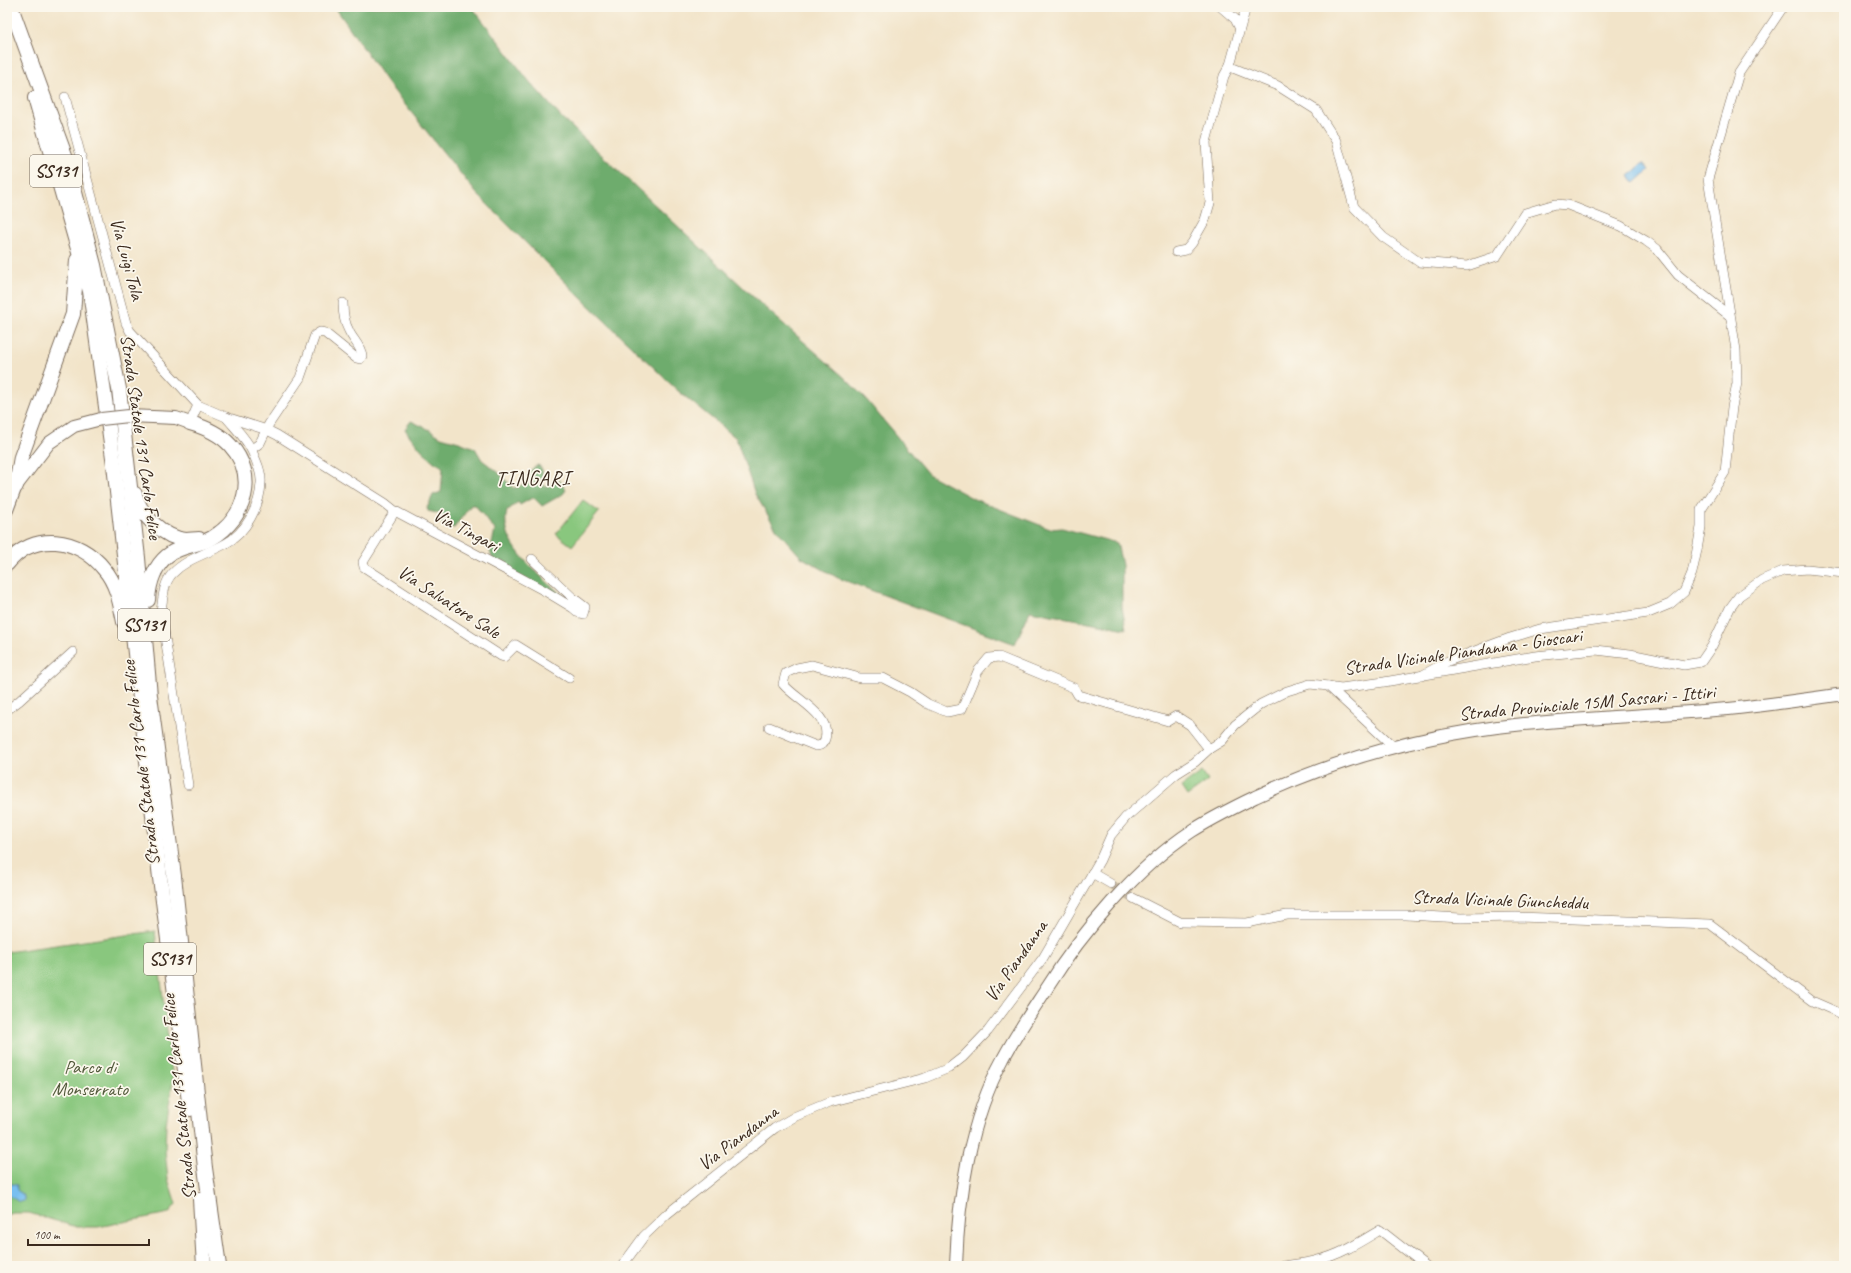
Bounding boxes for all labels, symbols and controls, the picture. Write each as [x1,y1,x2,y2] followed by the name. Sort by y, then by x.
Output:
[30,155,82,187] road number: SS131
[105,215,150,304] street label: Via Luigi Tola
[115,333,168,543] street label: Strada Statale 131 Carlo Felice
[496,466,574,491] district label: TINGARI
[429,503,505,558] street label: Via Tingari
[393,560,506,645] street label: Via Salvatore Sale
[118,609,170,641] road number: SS131
[1343,623,1586,681] street label: Strada Vicinale Piandanna - Gioscari
[116,657,165,867] street label: Strada Statale 131 Carlo Felice
[1458,680,1719,726] street label: Strada Provinciale 15M Sassari - Ittiri
[1412,885,1589,915] street label: Strada Vicinale Giuncheddu
[979,914,1054,1007] street label: Via Piandanna
[144,943,196,975] road number: SS131
[156,991,202,1201] street label: Strada Statale 131 Carlo Felice
[52,1055,129,1101] park label: Parco di Monserrato
[693,1099,785,1176] street label: Via Piandanna
[28,1221,149,1247] scale bar
[34,1227,61,1243] text: 100 m

